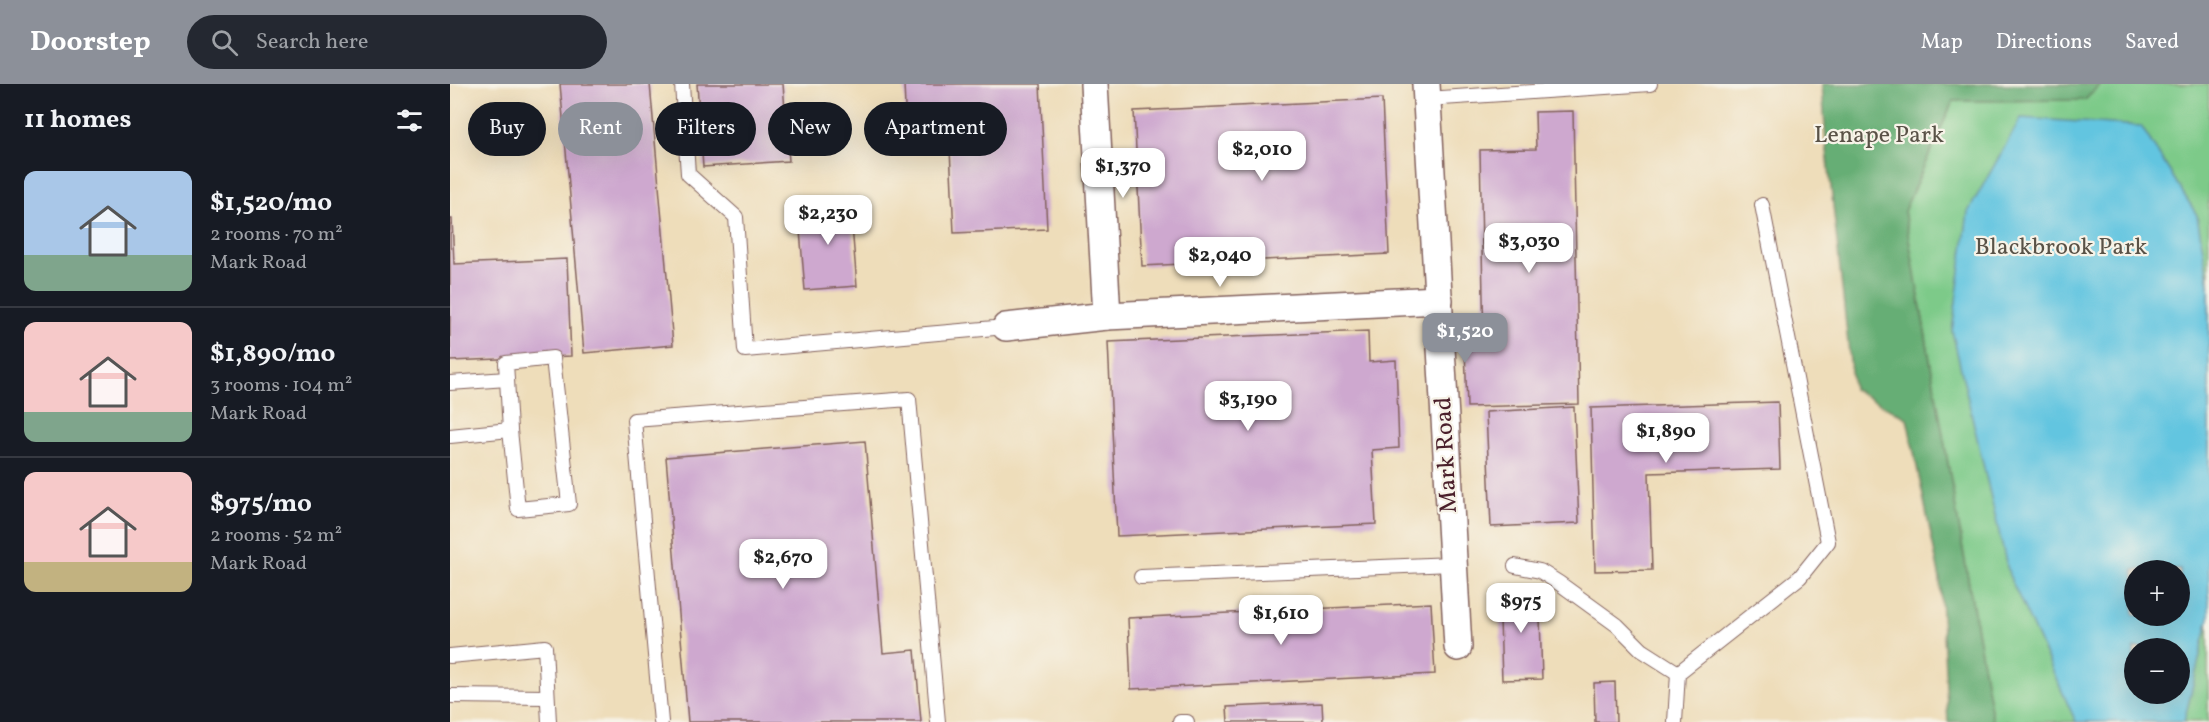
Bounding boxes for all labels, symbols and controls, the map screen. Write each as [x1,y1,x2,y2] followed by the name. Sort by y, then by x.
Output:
[187,15,607,69] search box
[30,23,151,62] text: Doorstep
[208,26,241,59] icon: search
[256,27,369,58] text: Search here
[1921,28,1963,57] text: Map
[1996,28,2092,57] text: Directions
[2125,28,2179,57] text: Saved
[24,102,131,138] text: 11 homes
[468,102,546,156] chip: Buy
[558,102,643,156] chip: Rent
[655,102,756,156] chip: Filters
[768,102,852,156] chip: New
[864,102,1007,156] chip: Apartment
[393,104,426,137] icon: filters
[1814,119,1944,153] park label: Lenape Park
[1213,131,1311,182] pin: $2,010
[1232,136,1292,164] text: $2,010
[1074,148,1172,199] pin: $1,370
[1095,153,1151,181] text: $1,370
[210,185,332,221] text: $1,520/mo
[72,195,144,267] icon: home
[779,195,877,246] pin: $2,230
[798,200,858,228] text: $2,230
[210,221,343,249] text: 2 rooms · 70 m²
[1480,223,1578,274] pin: $3,030
[1498,228,1560,256] text: $3,030
[1975,231,2147,265] park label: Blackbrook Park
[1171,237,1269,288] pin: $2,040
[1188,242,1252,270] text: $2,040
[210,249,307,277] text: Mark Road
[1416,313,1514,364] pin: $1,520
[1436,318,1494,346] text: $1,520
[210,336,335,372] text: $1,890/mo
[72,346,144,418] icon: home
[210,372,352,400] text: 3 rooms · 104 m²
[1199,381,1297,432] pin: $3,190
[1219,386,1277,414] text: $3,190
[1427,396,1467,514] street label: Mark Road
[210,400,307,428] text: Mark Road
[1617,413,1715,464] pin: $1,890
[1636,418,1696,446] text: $1,890
[210,486,312,522] text: $975/mo
[72,496,144,568] icon: home
[210,522,342,550] text: 2 rooms · 52 m²
[734,539,832,590] pin: $2,670
[753,544,813,572] text: $2,670
[210,550,307,578] text: Mark Road
[2124,560,2190,704] map controls
[2124,560,2190,626] button: +
[1485,583,1557,634] pin: $975
[1500,588,1542,616] text: $975
[1232,595,1330,646] pin: $1,610
[1253,600,1309,628] text: $1,610
[2124,638,2190,704] button: −

